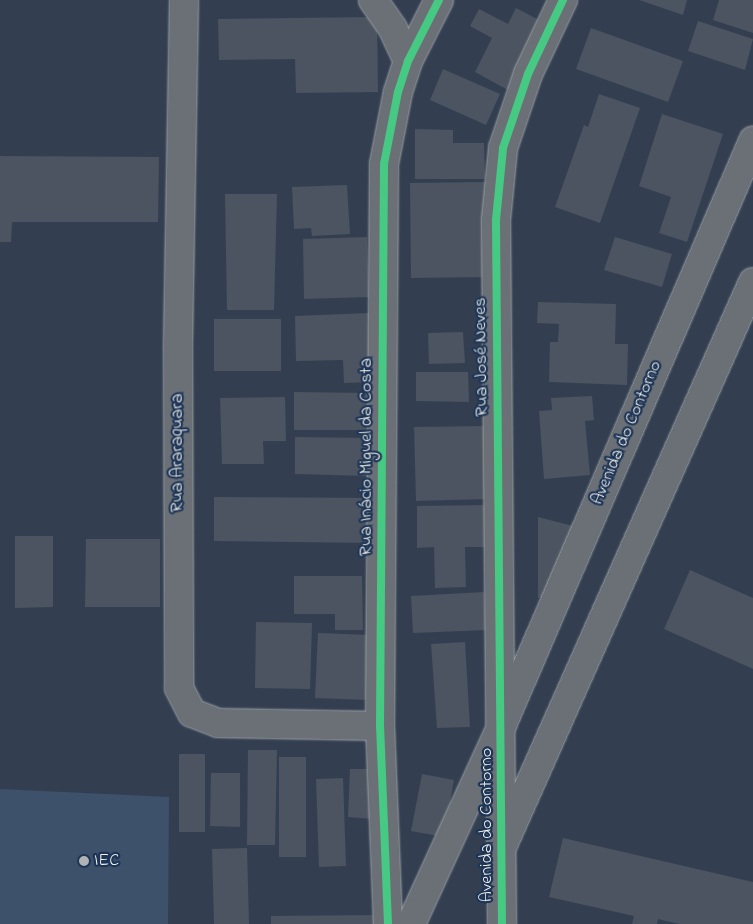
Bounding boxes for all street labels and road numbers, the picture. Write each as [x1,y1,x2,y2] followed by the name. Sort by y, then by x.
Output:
[470,297,494,417] street label: Rua José Neves
[356,358,378,556] street label: Rua Inácio Miguel da Costa
[587,358,667,508] street label: Avenida do Contorno
[167,394,189,512] street label: Rua Araraquara
[476,748,498,902] street label: Avenida do Contorno

